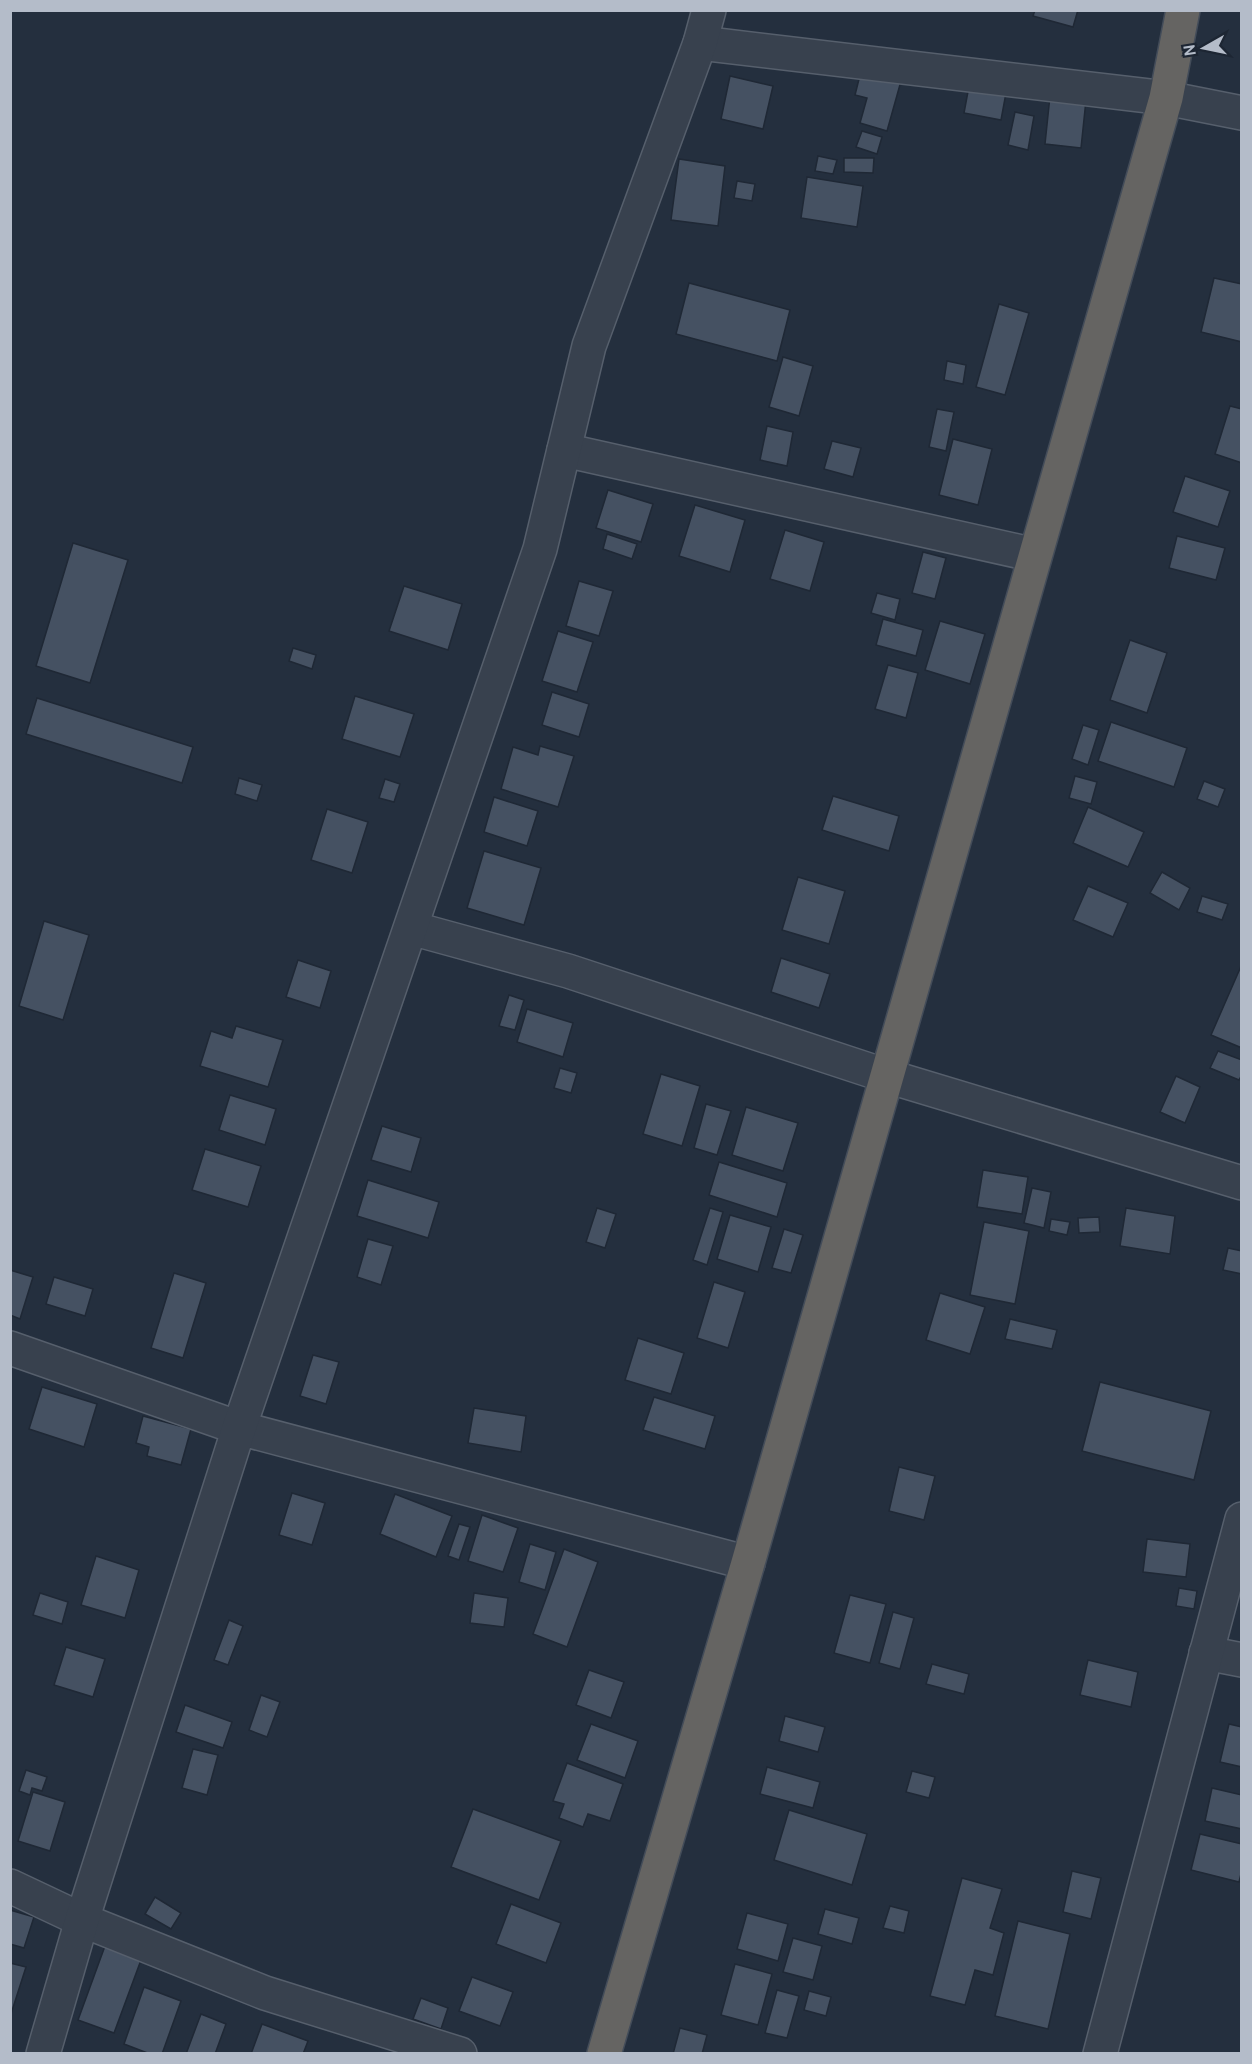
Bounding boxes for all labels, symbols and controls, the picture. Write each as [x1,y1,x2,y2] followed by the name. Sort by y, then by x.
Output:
[1174,18,1234,78] north arrow
[1179,43,1200,57] text: N

